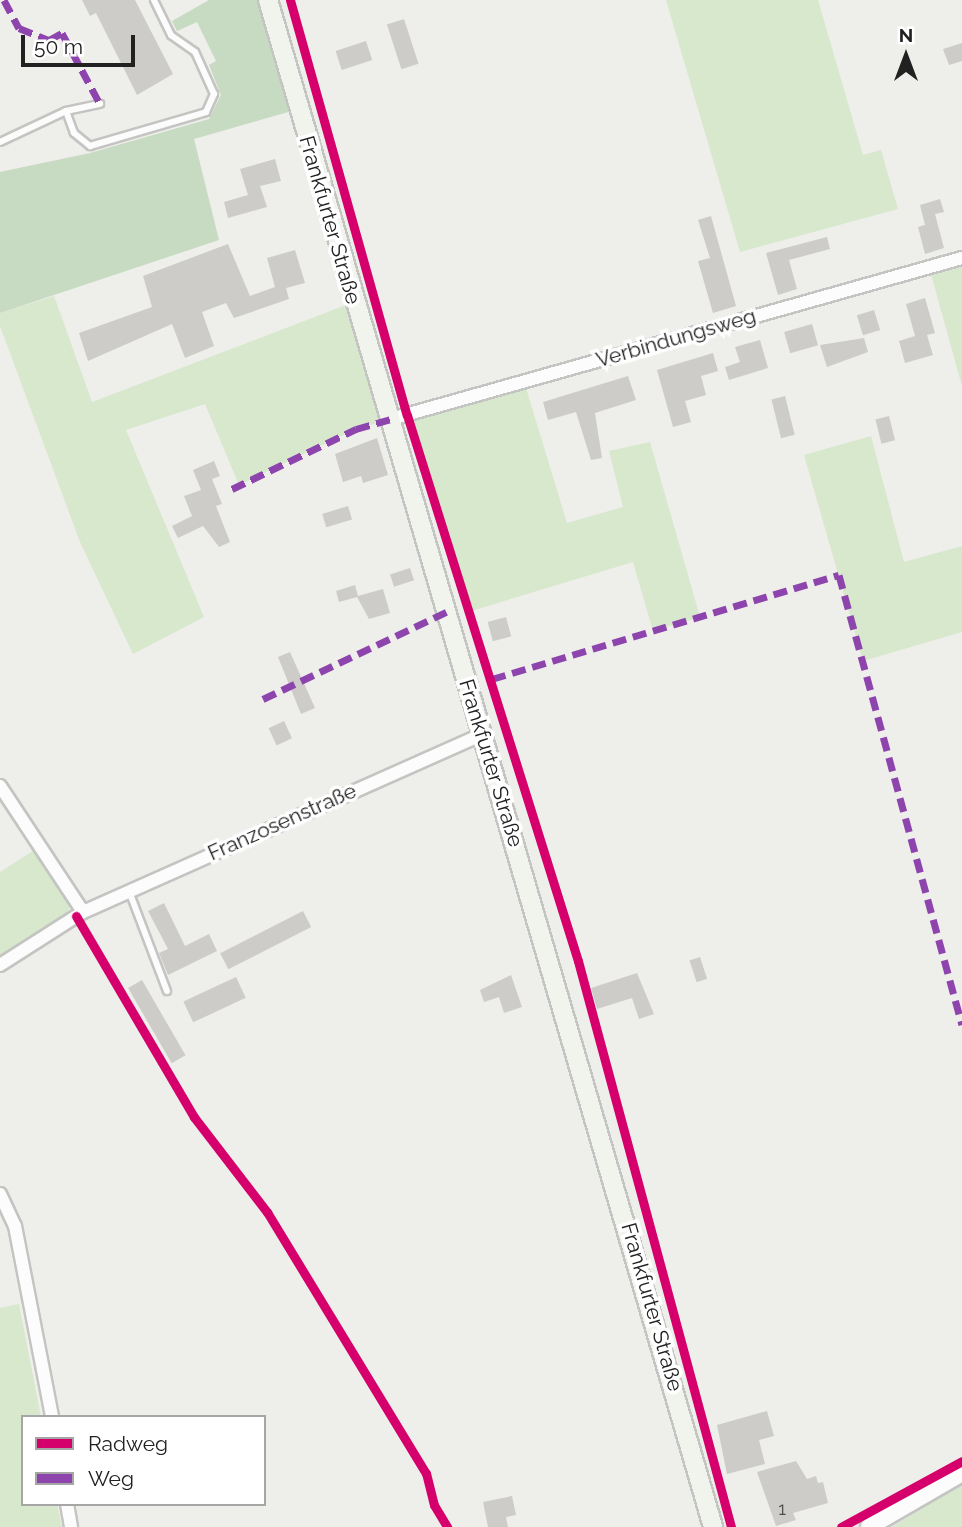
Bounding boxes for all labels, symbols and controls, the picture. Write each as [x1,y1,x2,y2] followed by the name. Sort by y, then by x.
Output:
[24,21,138,65] scale bar
[871,21,941,91] north arrow
[899,24,913,46] text: N
[34,34,83,59] text: 50 m
[294,133,366,307] street label: Frankfurter Straße
[593,303,759,373] street label: Verbindungsweg
[453,676,529,850] street label: Frankfurter Straße
[204,778,360,866] street label: Franzosenstraße
[616,1220,688,1394] street label: Frankfurter Straße
[21,1415,266,1506] legend
[88,1431,168,1456] text: Radweg
[88,1466,134,1491] text: Weg
[778,1498,786,1520] house number: 1

